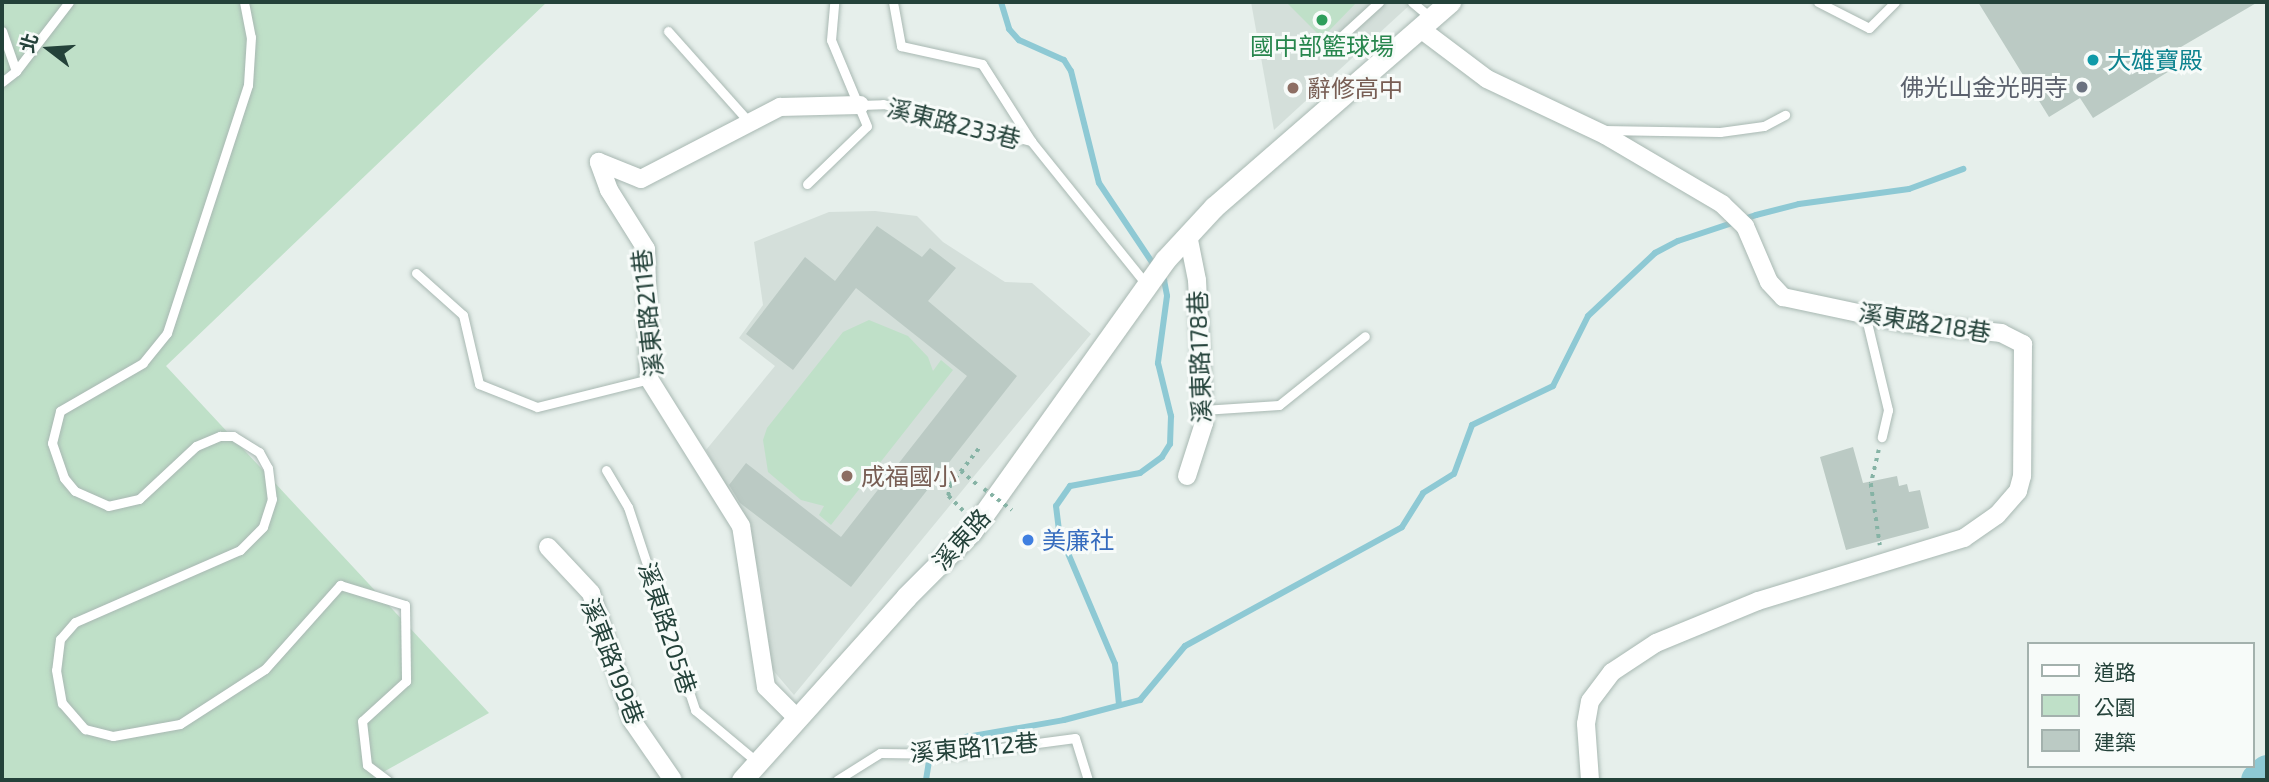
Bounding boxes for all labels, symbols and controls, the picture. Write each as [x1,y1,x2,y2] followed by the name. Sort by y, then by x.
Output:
[1314,12,1330,28] marker: 國中部籃球場
[14,14,84,84] north arrow
[15,30,42,55] text: 北
[1250,32,1394,60] place label: 國中部籃球場
[2107,46,2203,74] place label: 大雄寶殿
[2085,52,2101,68] marker: 大雄寶殿
[1900,73,2068,101] place label: 佛光山金光明寺
[1307,74,1403,102] place label: 辭修高中
[2074,79,2090,95] marker: 佛光山金光明寺
[1285,80,1301,96] marker: 辭修高中
[884,93,1024,153] street label: 溪東路233巷
[626,248,668,378] street label: 溪東路211巷
[1182,290,1216,424] street label: 溪東路178巷
[1857,297,1993,347] street label: 溪東路218巷
[861,462,957,490] place label: 成福國小
[839,468,855,484] marker: 成福國小
[926,503,996,575] street label: 溪東路
[1042,526,1114,554] place label: 美廉社
[1020,532,1036,548] marker: 美廉社
[633,558,703,698] street label: 溪東路205巷
[576,594,650,728] street label: 溪東路199巷
[2028,642,2255,768] legend
[2094,659,2136,684] text: 道路
[2094,694,2136,719] text: 公園
[909,727,1039,767] street label: 溪東路112巷
[2094,729,2136,754] text: 建築

